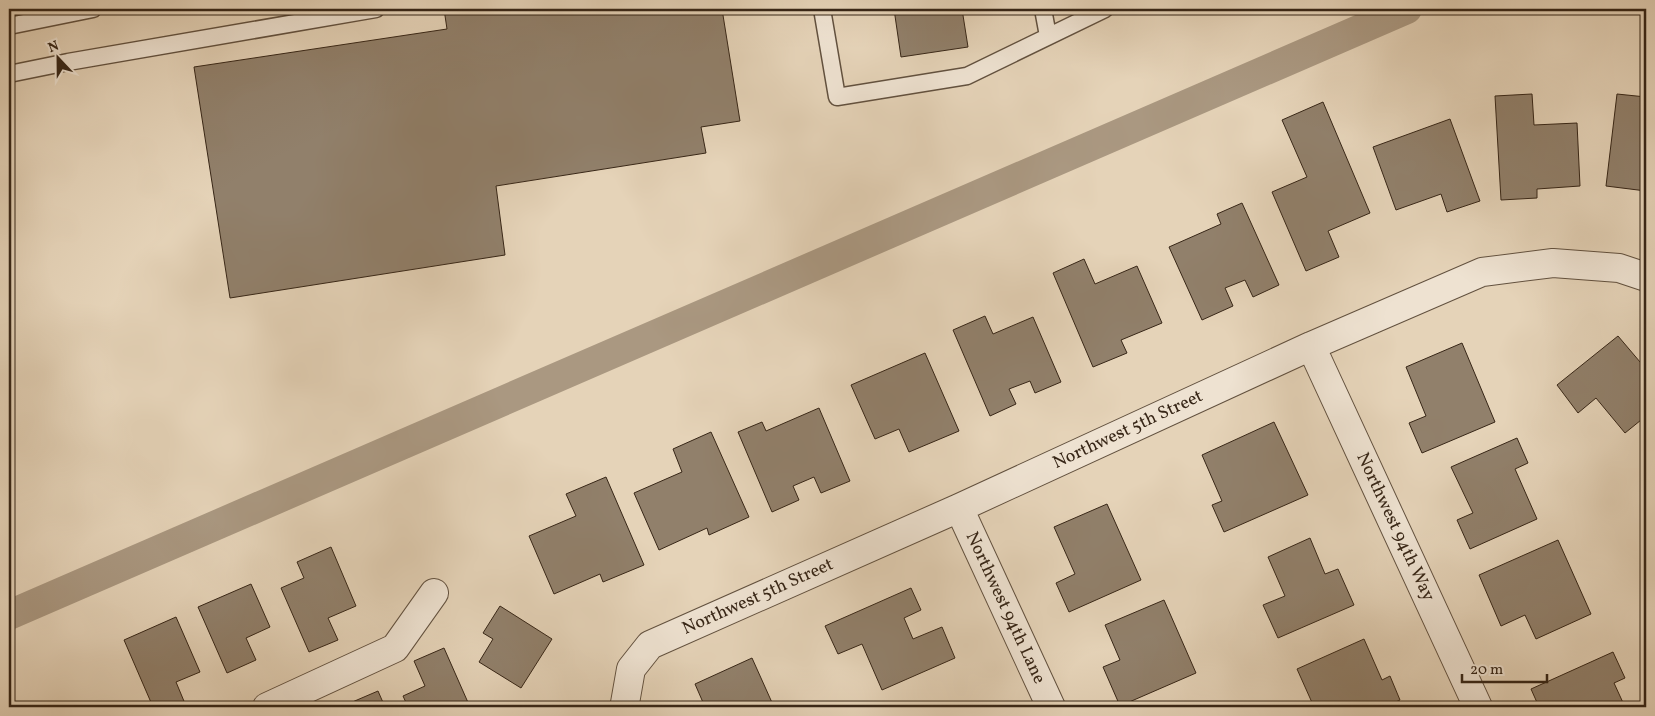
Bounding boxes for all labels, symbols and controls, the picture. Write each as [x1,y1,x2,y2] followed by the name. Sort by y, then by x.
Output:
[32,32,82,82] north arrow
[45,37,62,58] text: N
[1049,384,1207,476] street label: Northwest 5th Street
[1350,449,1441,606] street label: Northwest 94th Way
[959,528,1051,688] street label: Northwest 94th Lane
[678,552,838,642] street label: Northwest 5th Street
[1462,651,1548,683] scale bar
[1470,660,1503,681] text: 20 m

